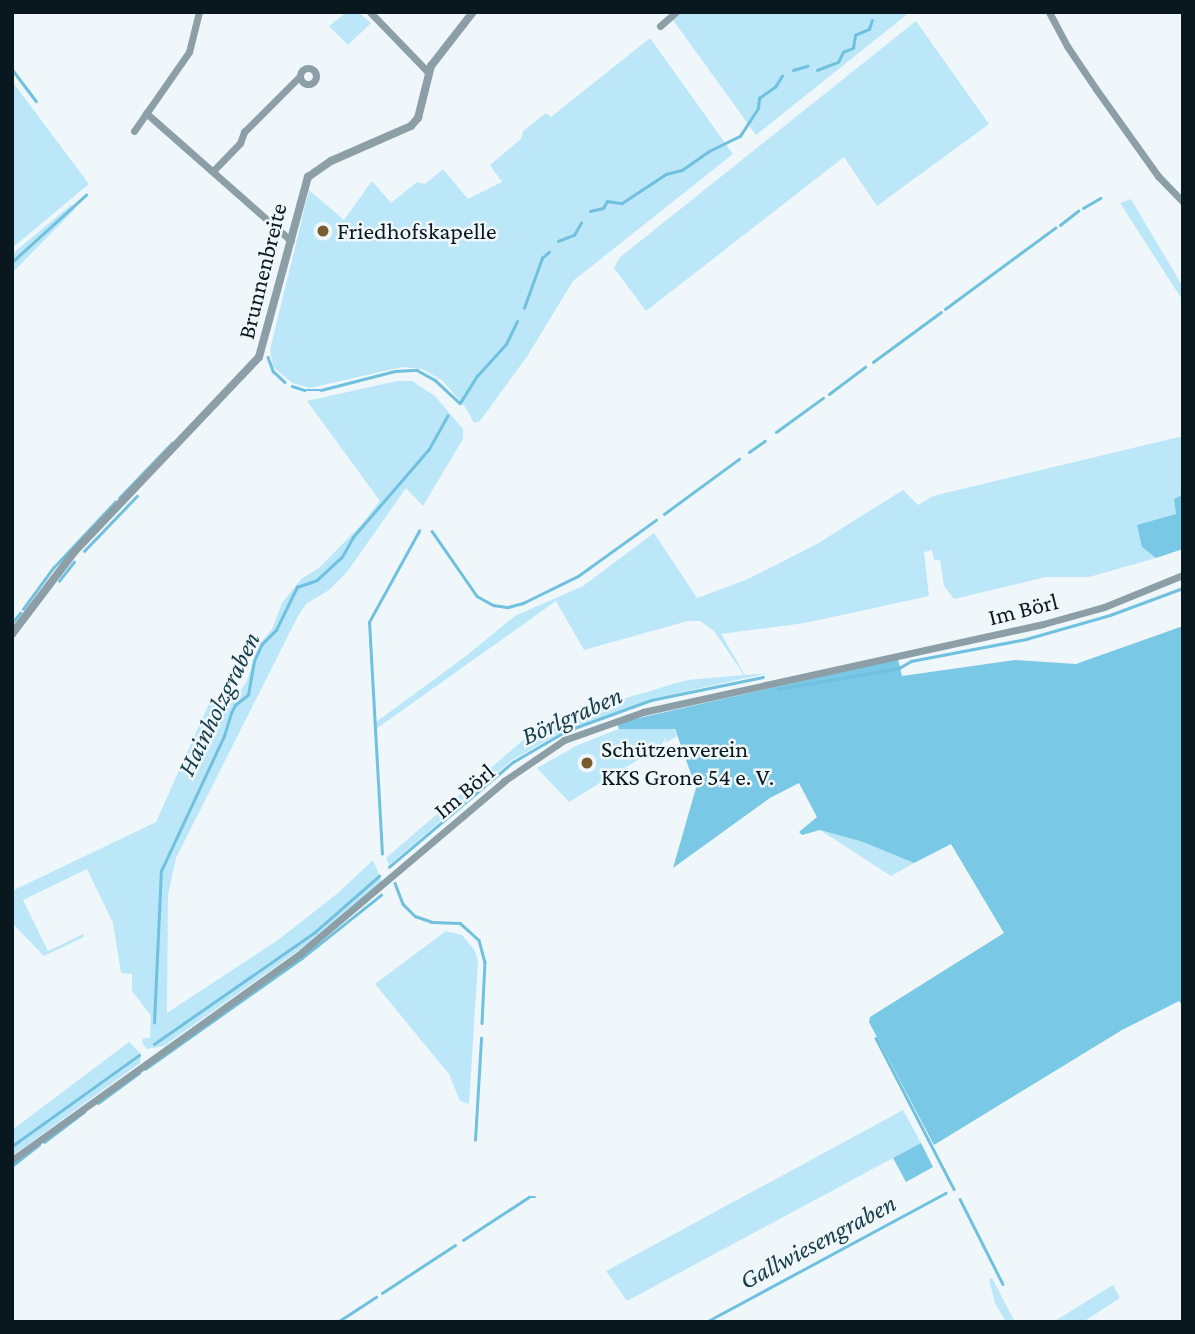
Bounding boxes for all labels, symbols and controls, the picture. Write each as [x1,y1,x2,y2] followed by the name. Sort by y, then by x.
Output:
[231,200,293,342] street label: Brunnenbreite
[337,217,497,245] place label: Friedhofskapelle
[315,223,331,239] marker: Friedhofskapelle
[985,586,1061,632] street label: Im Börl
[171,627,267,781] water label: Hainholzgraben
[517,680,627,752] water label: Börlgraben
[601,735,774,791] place label: Schützenverein KKS Grone 54 e. V.
[579,755,595,771] marker: Schützenverein KKS Grone 54 e. V.
[428,757,500,825] street label: Im Börl
[734,1188,902,1296] water label: Gallwiesengraben

